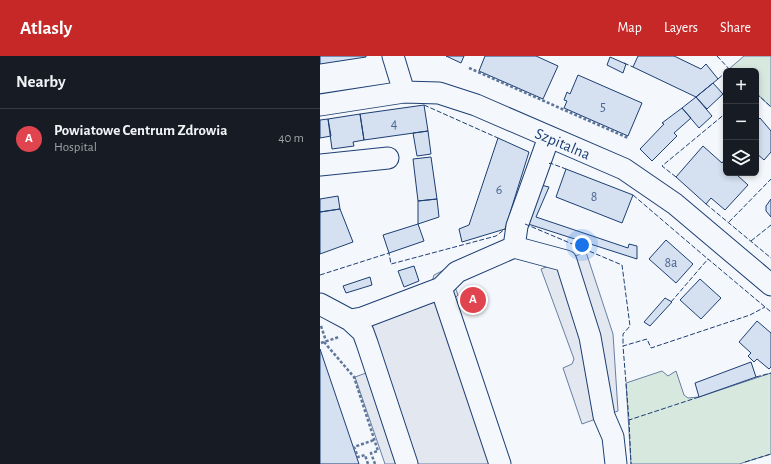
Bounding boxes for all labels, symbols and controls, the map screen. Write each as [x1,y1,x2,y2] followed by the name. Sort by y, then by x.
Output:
[20,19,72,38] text: Atlasly
[617,21,642,35] text: Map
[664,21,698,35] text: Layers
[720,21,751,35] text: Share
[723,68,759,176] map controls
[723,68,759,104] button: +
[16,73,66,90] text: Nearby
[600,100,606,114] house number: 5
[723,104,759,140] button: −
[391,117,398,131] house number: 4
[54,123,227,138] text: Powiatowe Centrum Zdrowia
[533,125,593,163] street label: Szpitalna
[25,132,33,145] text: A
[278,132,304,145] text: 40 m
[723,140,759,176] button: layers
[54,141,97,154] text: Hospital
[496,183,502,197] house number: 6
[591,190,597,204] house number: 8
[572,235,592,255] your location
[664,256,678,270] house number: 8a
[460,285,486,315] pin: A

